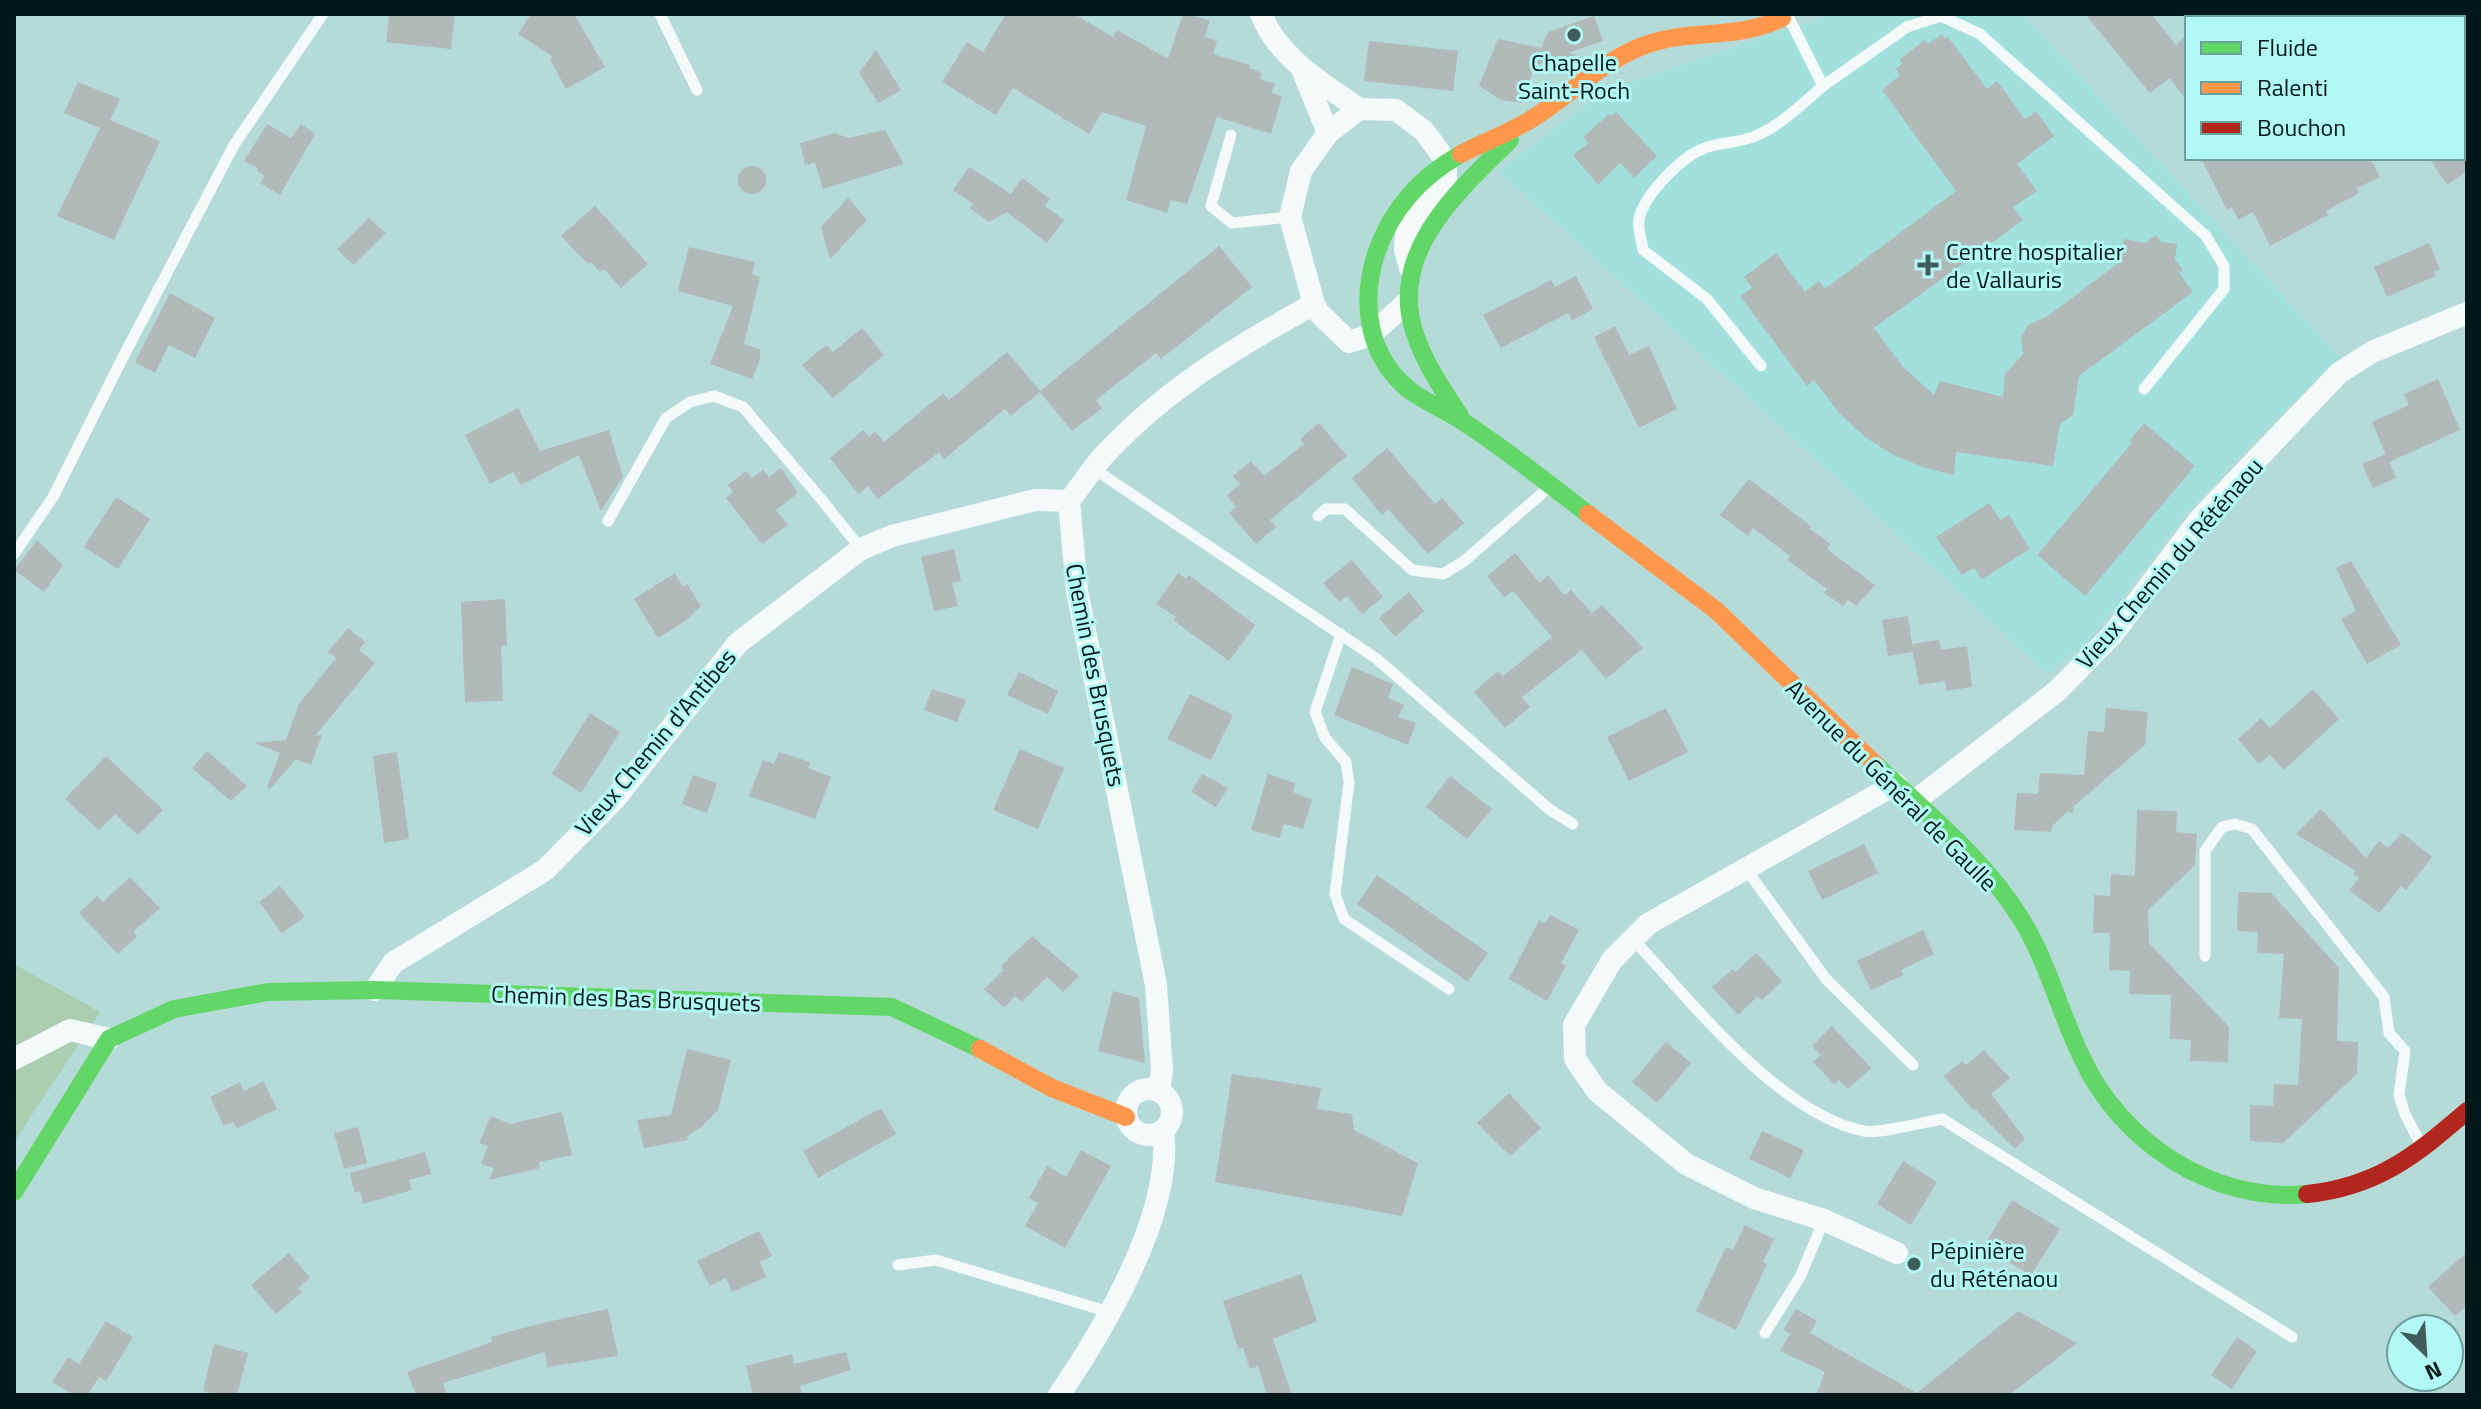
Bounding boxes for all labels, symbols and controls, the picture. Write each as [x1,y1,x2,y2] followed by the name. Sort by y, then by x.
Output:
[2185,16,2465,160] legend
[1565,26,1583,44] marker: Chapelle Saint-Roch
[2257,29,2318,65] text: Fluide
[1518,44,1630,108] place label: Chapelle Saint-Roch
[2257,69,2328,105] text: Ralenti
[2257,109,2346,145] text: Bouchon
[1946,233,2124,297] place label: Centre hospitalier de Vallauris
[1917,254,1939,276] marker: Centre hospitalier de Vallauris
[2067,449,2271,677] street label: Vieux Chemin du Réténaou
[1057,560,1135,790] street label: Chemin des Brusquets
[566,640,744,844] street label: Vieux Chemin d'Antibes
[1778,671,2006,899] street label: Avenue du Général de Gaulle
[490,975,762,1021] street label: Chemin des Bas Brusquets
[1930,1232,2058,1296] place label: Pépinière du Réténaou
[1905,1255,1923,1273] marker: Pépinière du Réténaou
[2385,1313,2465,1393] north arrow
[2419,1352,2448,1390] text: N

